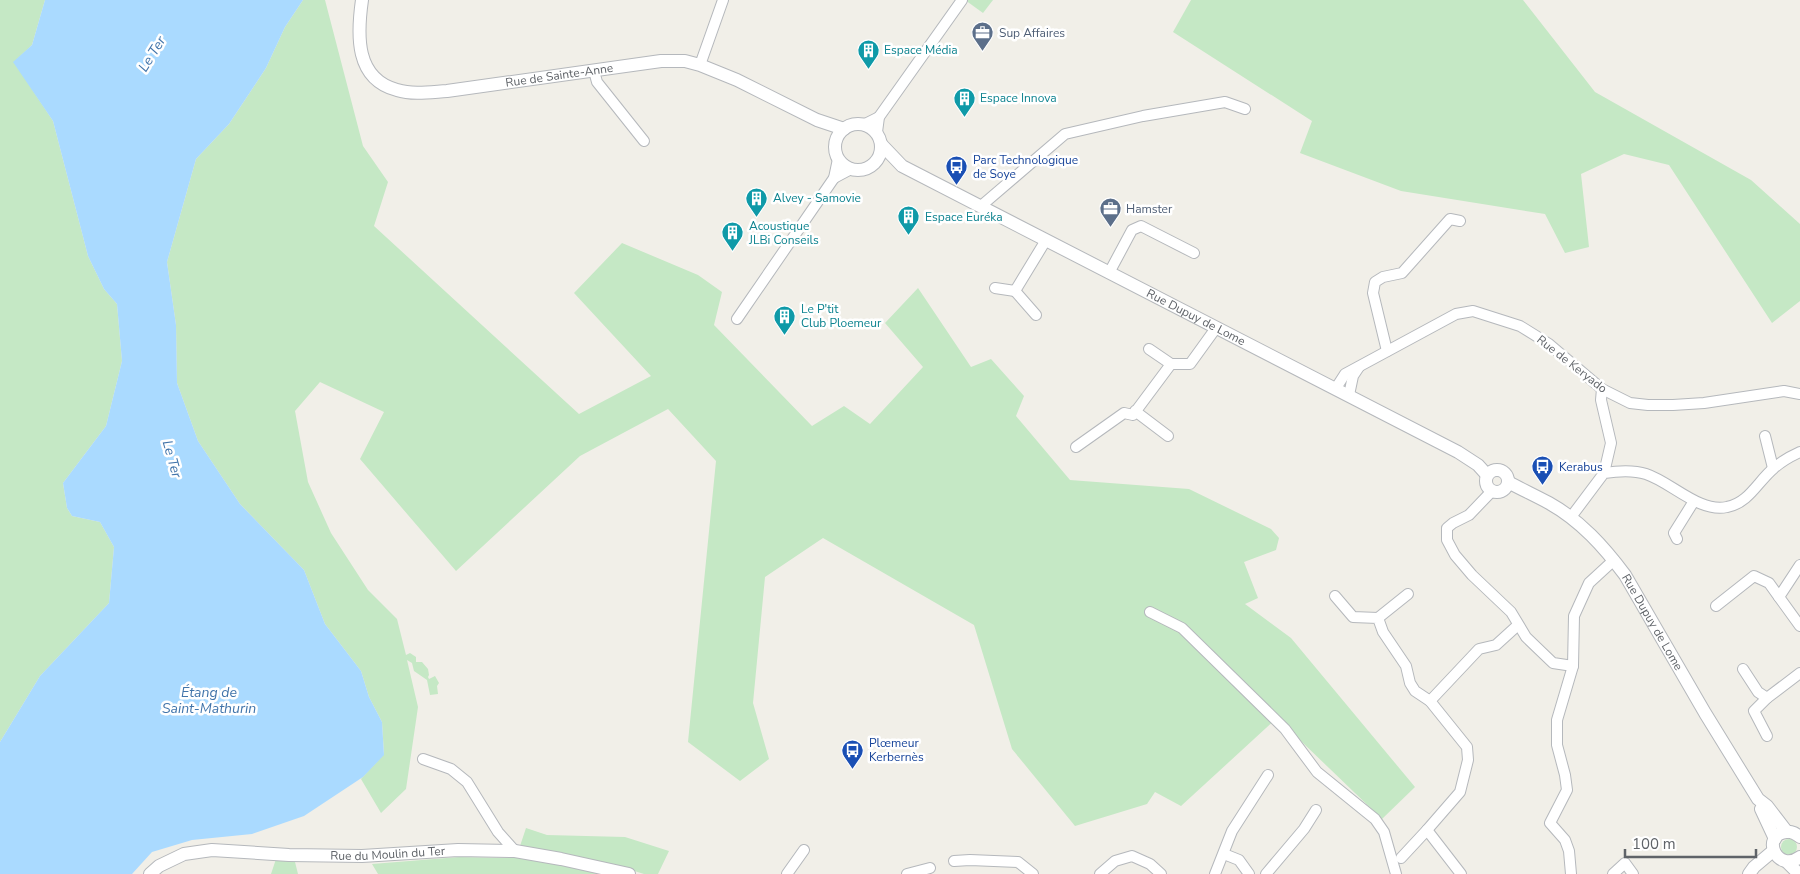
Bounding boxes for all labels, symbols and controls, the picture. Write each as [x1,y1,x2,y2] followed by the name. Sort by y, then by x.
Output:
[971,21,995,52] office icon: Sup Affaires
[999,25,1065,41] place label: Sup Affaires
[134,32,171,75] water label: Le Ter
[856,38,880,69] building icon: Espace Média
[884,42,958,58] place label: Espace Média
[504,60,614,91] street label: Rue de Sainte-Anne
[952,86,976,117] building icon: Espace Innova
[980,90,1057,106] place label: Espace Innova
[973,152,1078,182] place label: Parc Technologique de Soye
[945,155,969,186] bus stop icon: Parc Technologique de Soye
[745,186,769,217] building icon: Alvey - Samovie
[773,190,861,206] place label: Alvey - Samovie
[1098,197,1122,228] office icon: Hamster
[1126,201,1173,217] place label: Hamster
[897,205,921,236] building icon: Espace Euréka
[925,209,1003,225] place label: Espace Euréka
[748,218,819,248] place label: Acoustique JLBi Conseils
[721,221,745,252] building icon: Acoustique JLBi Conseils
[1144,285,1248,349] street label: Rue Dupuy de Lome
[801,301,882,331] place label: Le P'tit Club Ploemeur
[773,304,797,335] building icon: Le P'tit Club Ploemeur
[1534,331,1611,397] street label: Rue de Keryado
[158,438,187,481] water label: Le Ter
[1531,455,1555,486] bus stop icon: Kerabus
[1559,459,1603,475] place label: Kerabus
[1618,571,1687,673] street label: Rue Dupuy de Lome
[162,683,256,718] water label: Étang de Saint-Mathurin
[869,735,924,765] place label: Plœmeur Kerbernès
[841,738,865,769] bus stop icon: Plœmeur Kerbernès
[1625,826,1756,858] scale bar
[1632,834,1676,854] text: 100 m
[330,843,446,864] street label: Rue du Moulin du Ter

